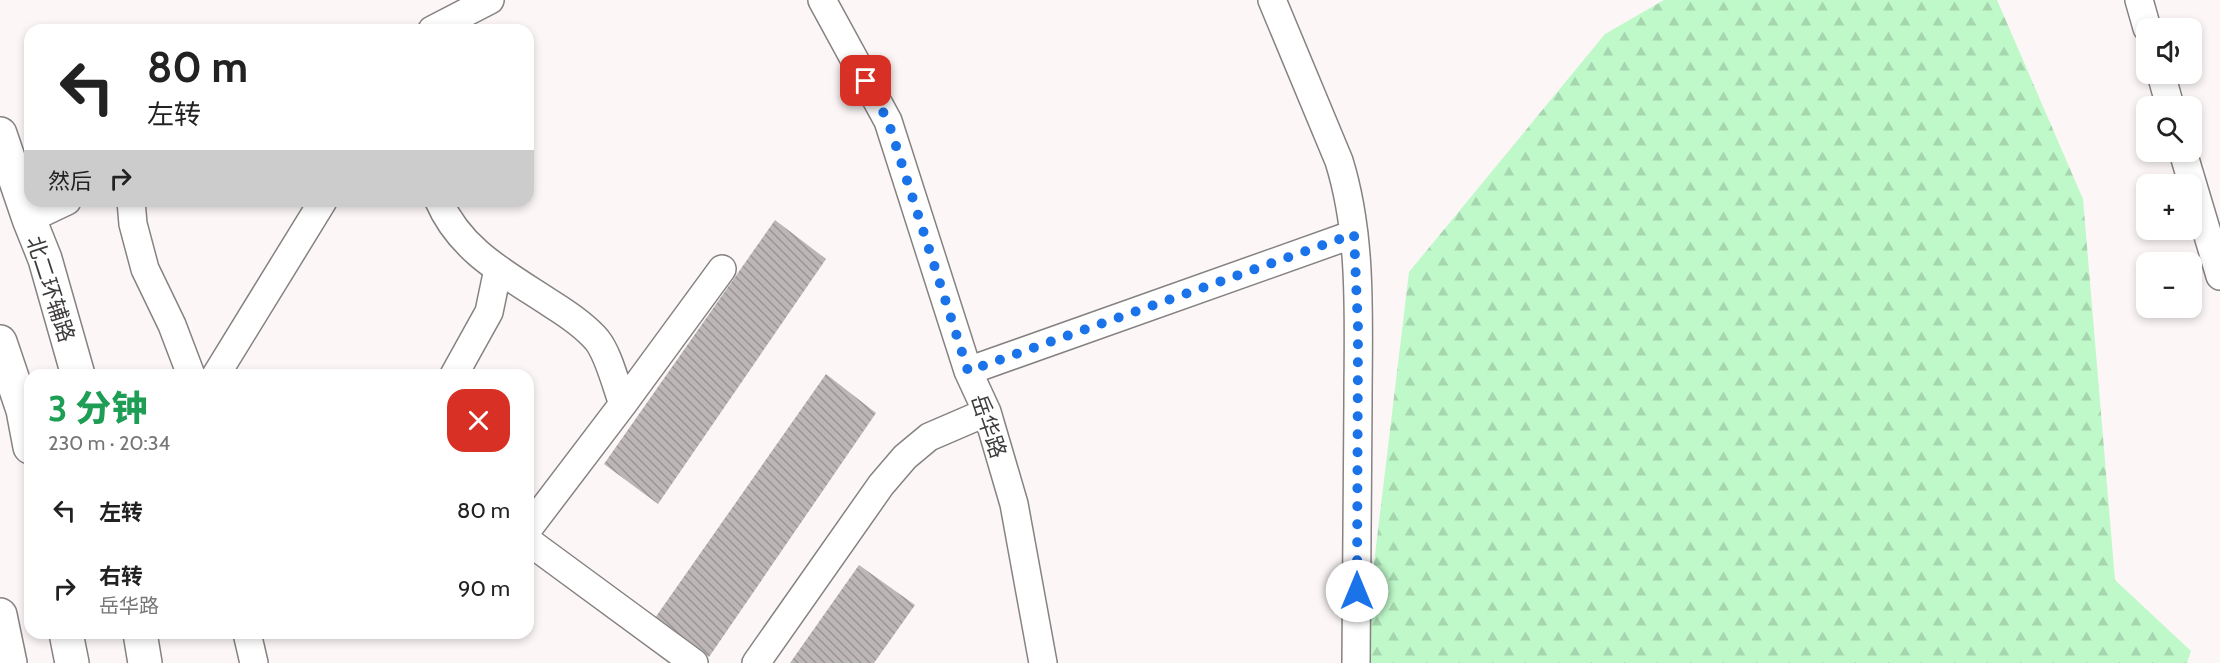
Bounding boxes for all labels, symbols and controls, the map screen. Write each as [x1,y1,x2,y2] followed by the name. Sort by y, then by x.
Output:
[2136,18,2202,318] map controls
[2136,18,2202,84] button: sound
[147,41,248,93] text: 80 m
[48,48,126,126] icon: left
[840,55,891,106] pin
[849,64,882,97] icon: arrive
[2136,96,2202,162] button: search
[147,98,201,131] text: 左转
[104,162,137,195] icon: right
[48,168,92,195] text: 然后
[2136,174,2202,240] button: +
[21,233,80,346] street label: 北二环辅路
[2136,252,2202,318] button: −
[48,386,148,430] text: 3 分钟
[447,389,510,452] button: close
[965,391,1012,462] street label: 岳华路
[48,431,170,455] text: 230 m · 20:34
[48,494,81,527] icon: left
[457,497,510,524] text: 80 m
[99,499,143,526] text: 左转
[1325,559,1389,623] position arrow
[99,563,143,590] text: 右转
[48,572,81,605] icon: right
[458,575,510,602] text: 90 m
[99,594,159,618] text: 岳华路

